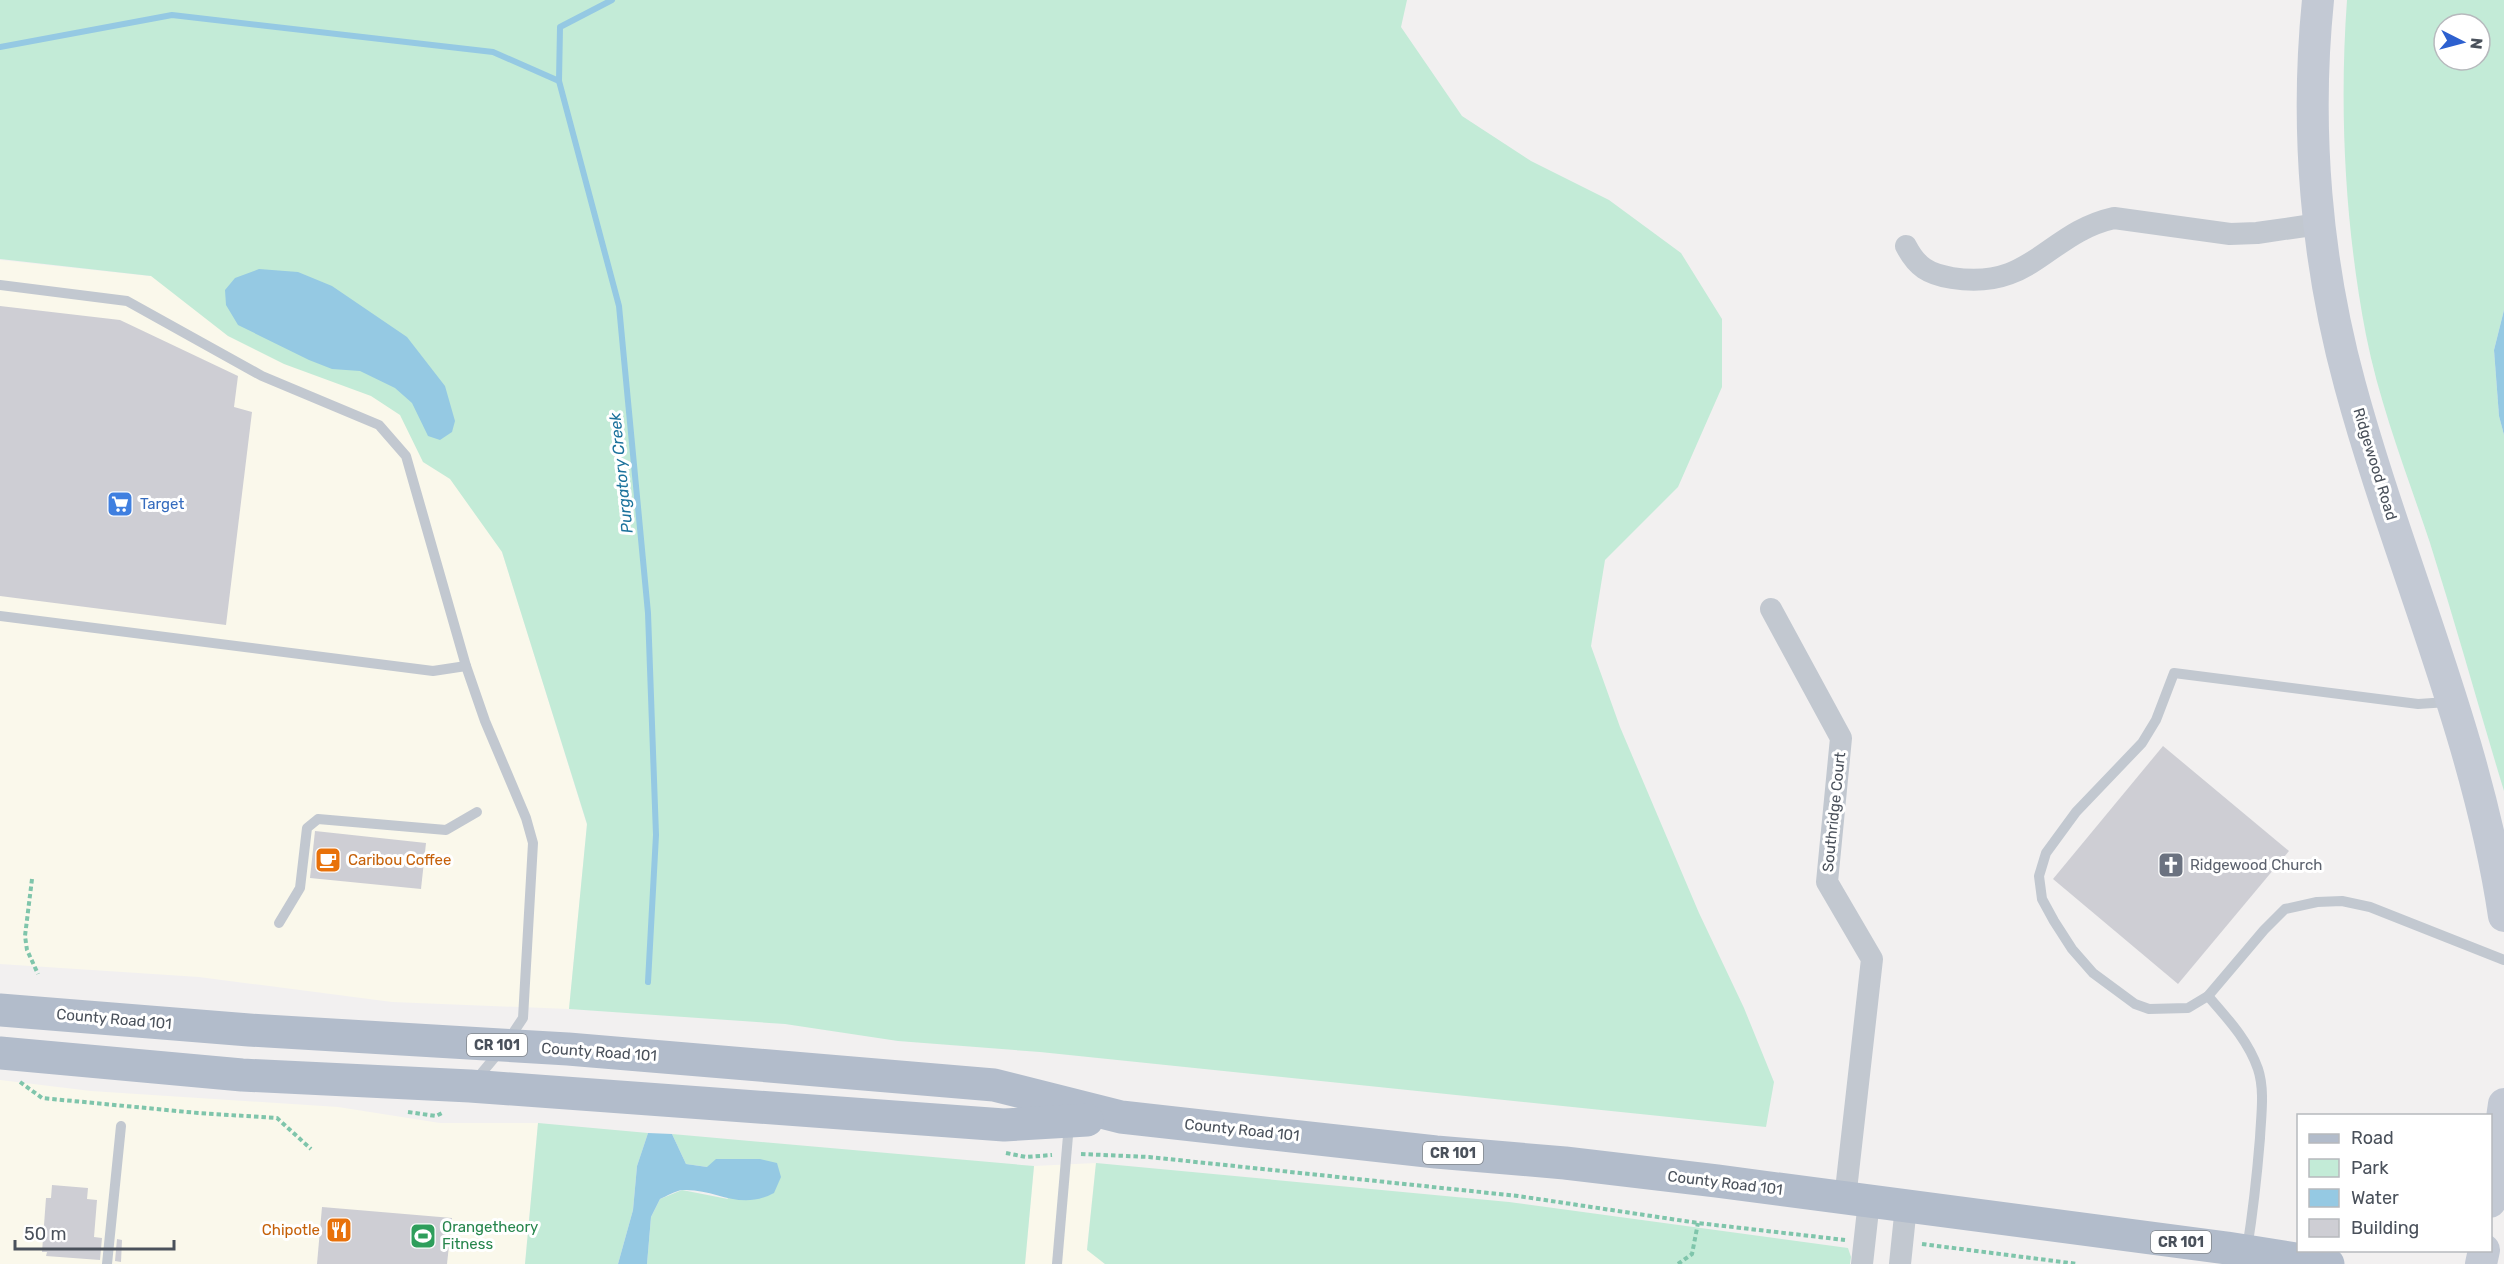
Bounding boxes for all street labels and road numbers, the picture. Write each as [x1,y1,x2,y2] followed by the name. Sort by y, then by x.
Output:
[2349,406,2401,522] street label: Ridgewood Road
[1819,751,1849,873] street label: Southridge Court
[56,1005,172,1033] street label: County Road 101
[467,1034,527,1056] road number: CR 101
[541,1039,657,1065] street label: County Road 101
[1184,1115,1300,1145] street label: County Road 101
[1423,1142,1483,1164] road number: CR 101
[1667,1167,1783,1199] street label: County Road 101
[2151,1231,2211,1253] road number: CR 101

